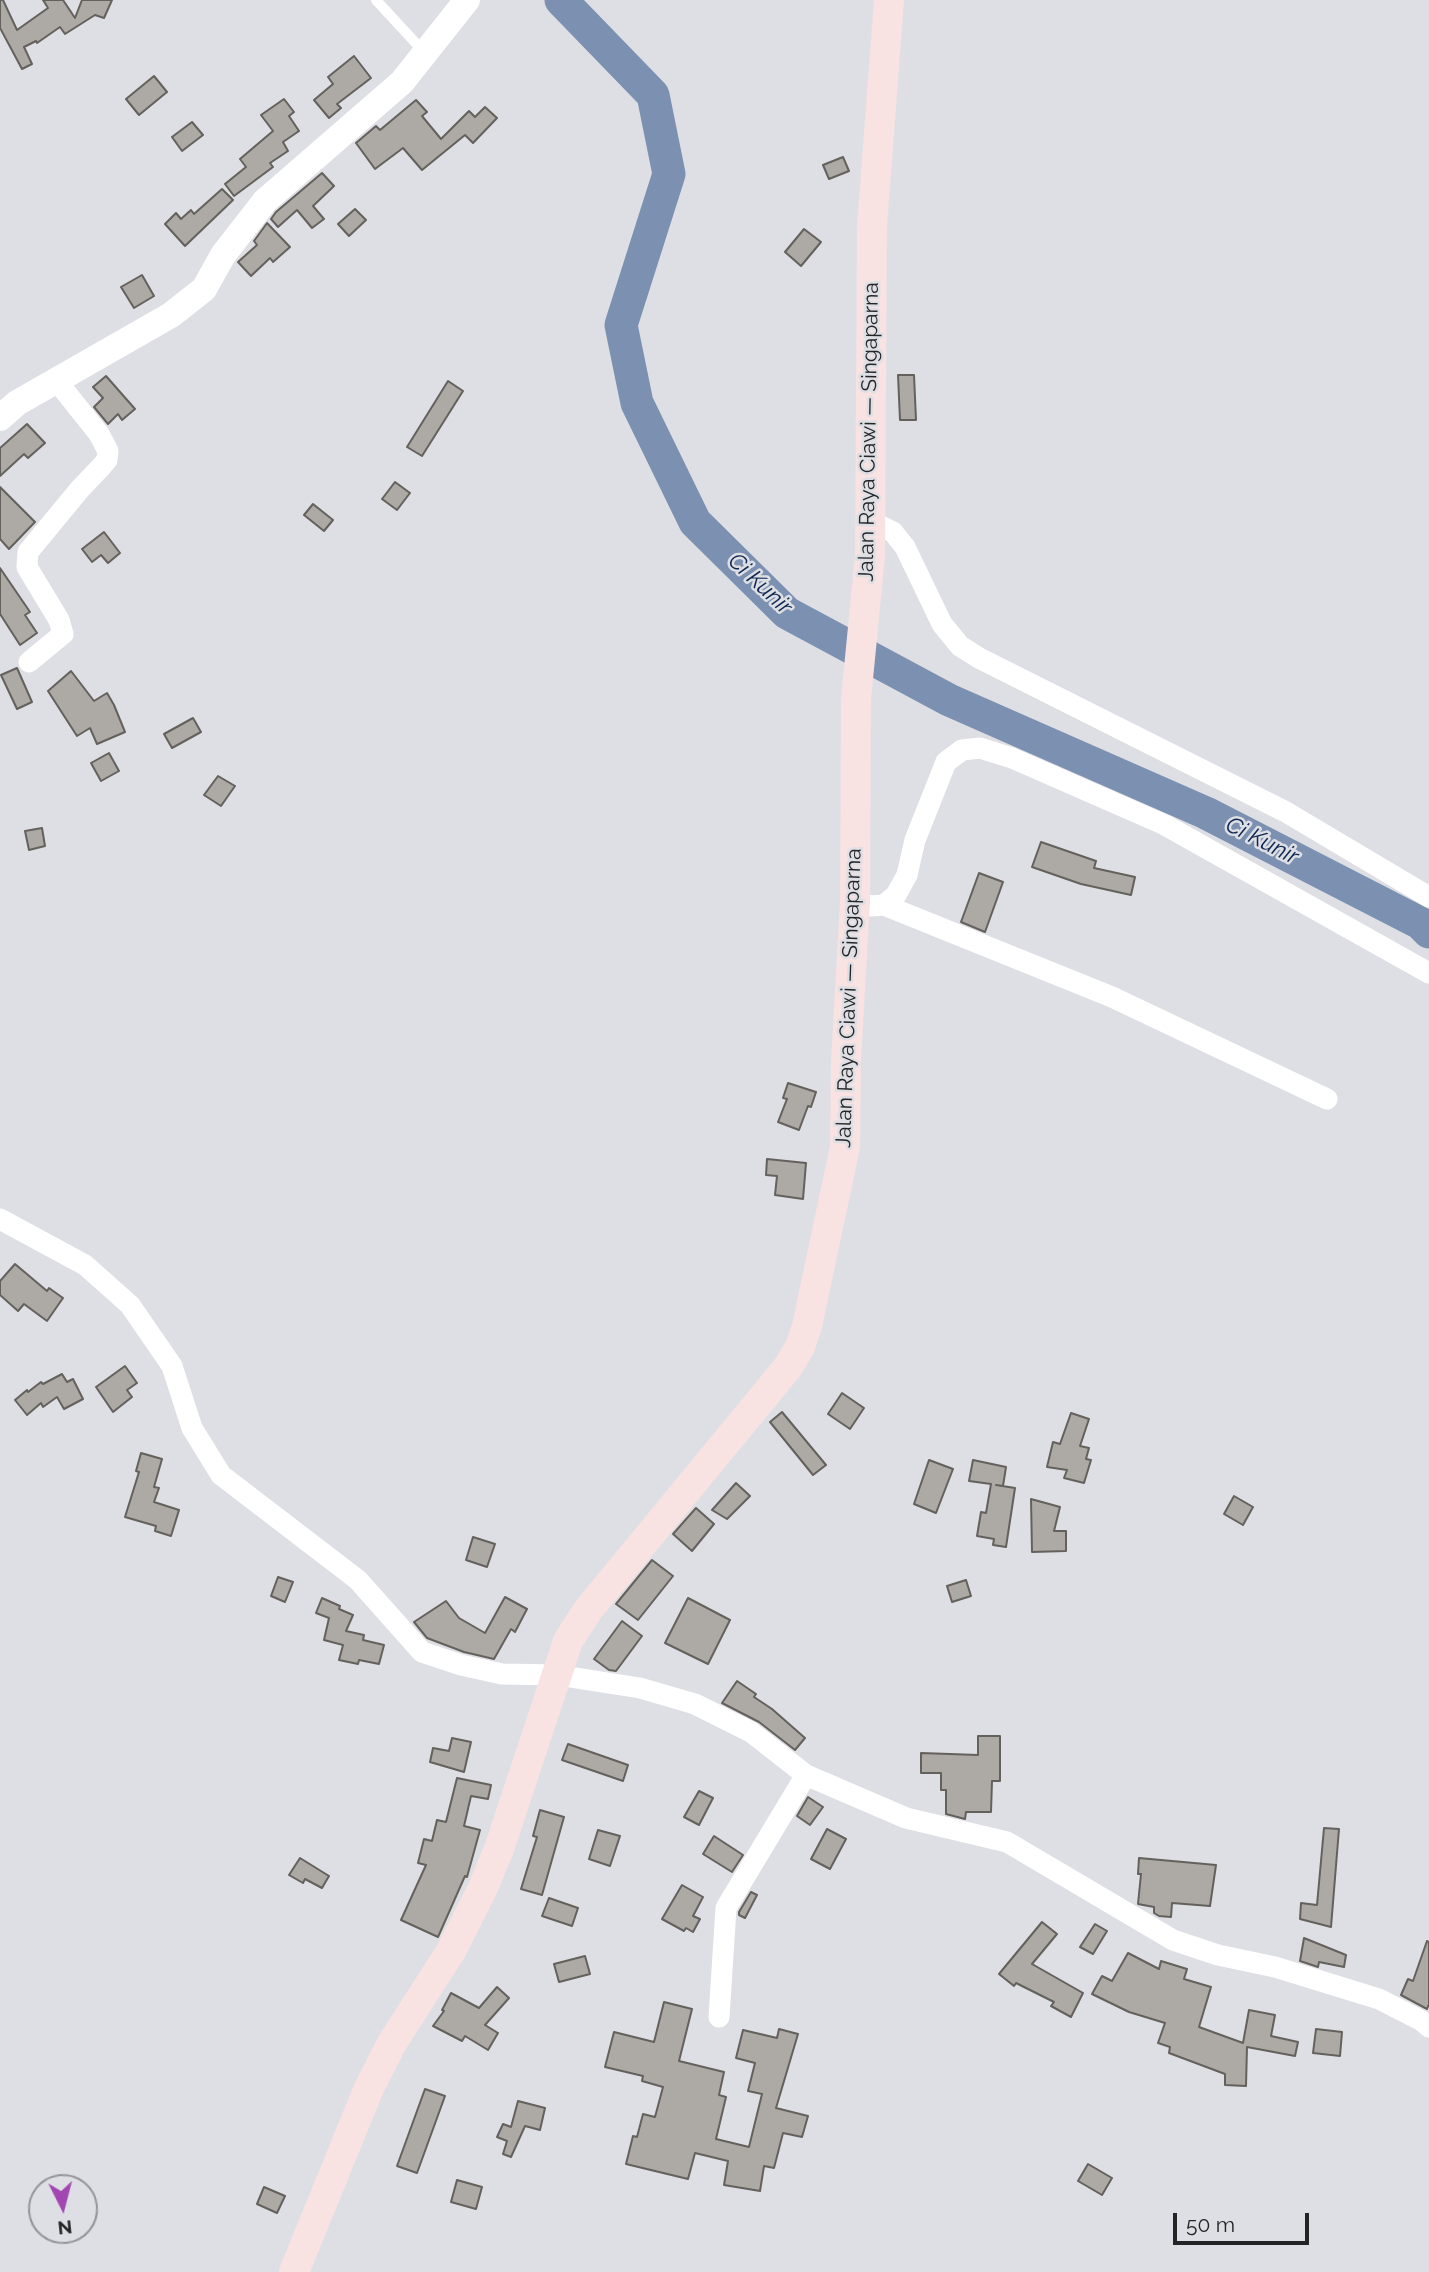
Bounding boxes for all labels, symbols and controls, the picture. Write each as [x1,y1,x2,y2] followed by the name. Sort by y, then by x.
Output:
[854,282,884,582] street label: Jalan Raya Ciawi — Singaparna
[722,547,798,621] water label: Ci Kunir
[1221,811,1303,871] water label: Ci Kunir
[831,848,867,1148] street label: Jalan Raya Ciawi — Singaparna
[28,2174,98,2244] north arrow
[1177,2198,1314,2242] scale bar
[1186,2212,1235,2237] text: 50 m
[57,2216,73,2240] text: N

